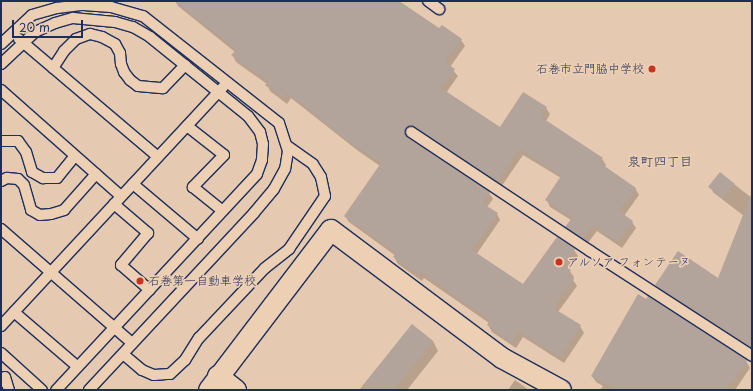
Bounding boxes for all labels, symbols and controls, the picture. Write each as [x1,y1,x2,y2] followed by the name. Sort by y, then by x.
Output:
[14,12,85,38] scale bar
[19,18,50,36] text: 20 m
[536,62,644,76] place label: 石巻市立門脇中学校
[647,64,657,74] marker: 石巻市立門脇中学校
[628,153,692,169] district label: 泉町四丁目
[567,255,691,269] place label: アルソア フォンテーヌ
[554,257,564,267] marker: アルソア フォンテーヌ
[148,274,256,288] place label: 石巻第一自動車学校
[135,276,145,286] marker: 石巻第一自動車学校

